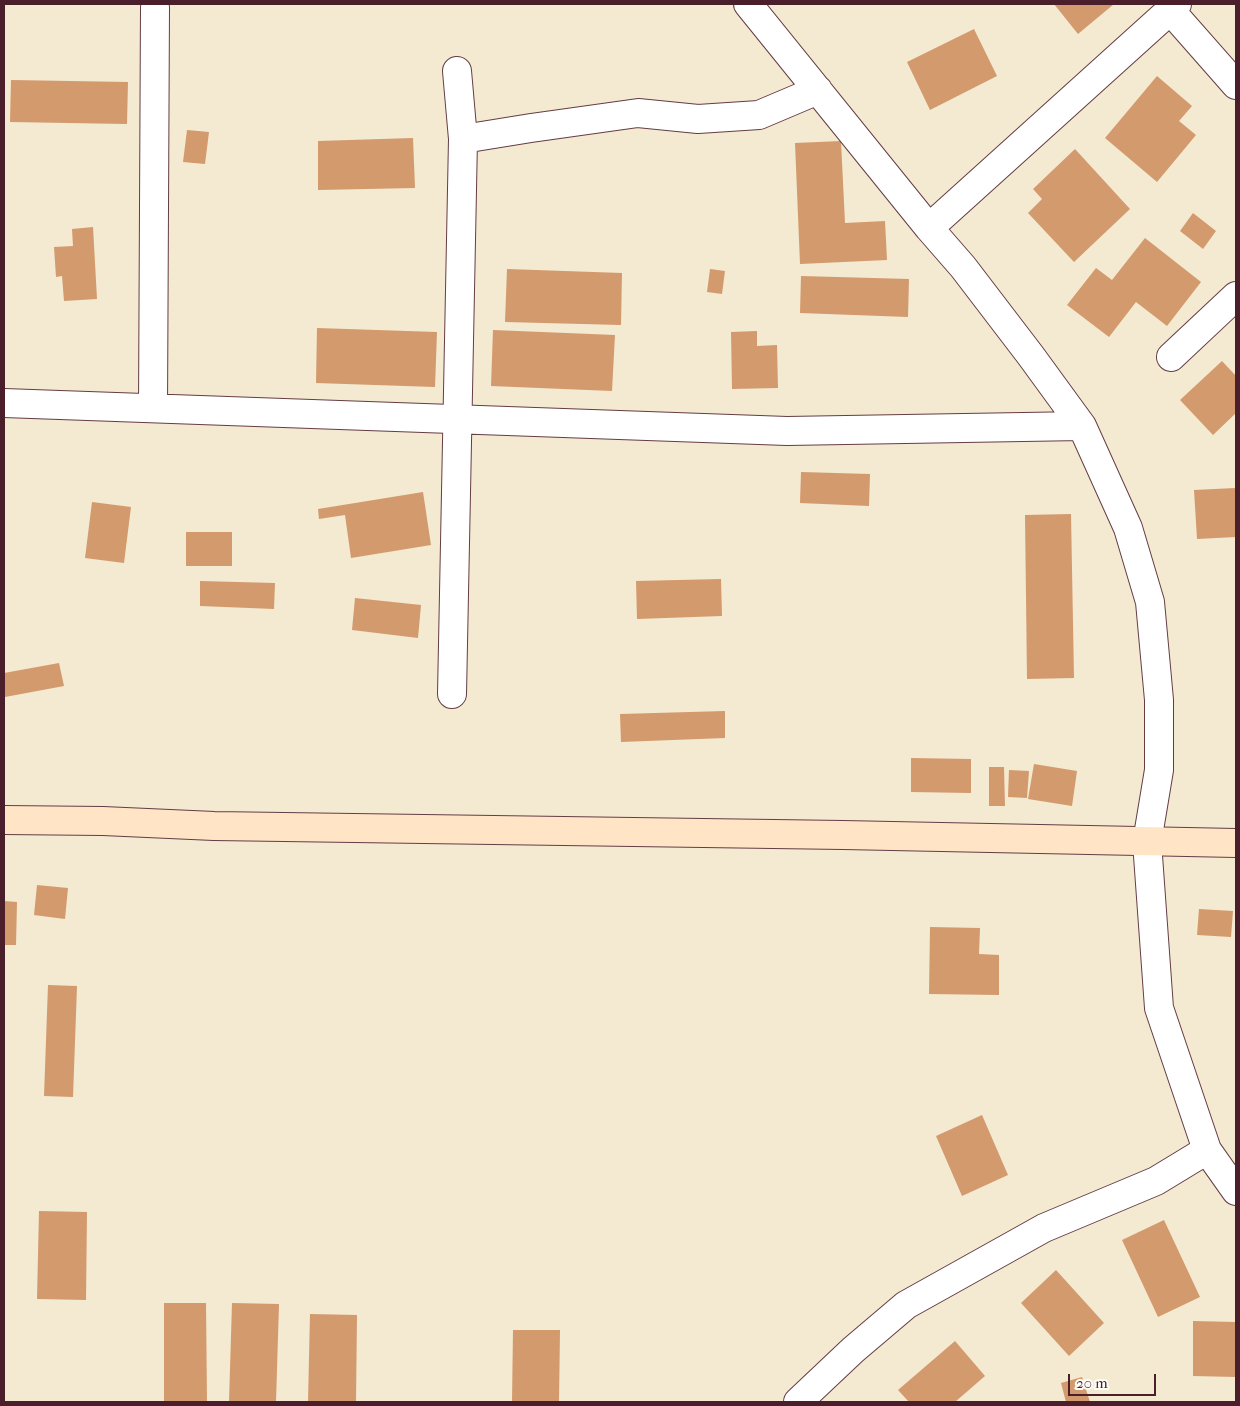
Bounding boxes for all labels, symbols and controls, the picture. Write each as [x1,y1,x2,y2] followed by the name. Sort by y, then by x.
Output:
[1070,1364,1158,1396] scale bar
[1076,1374,1108,1392] text: 20 m

